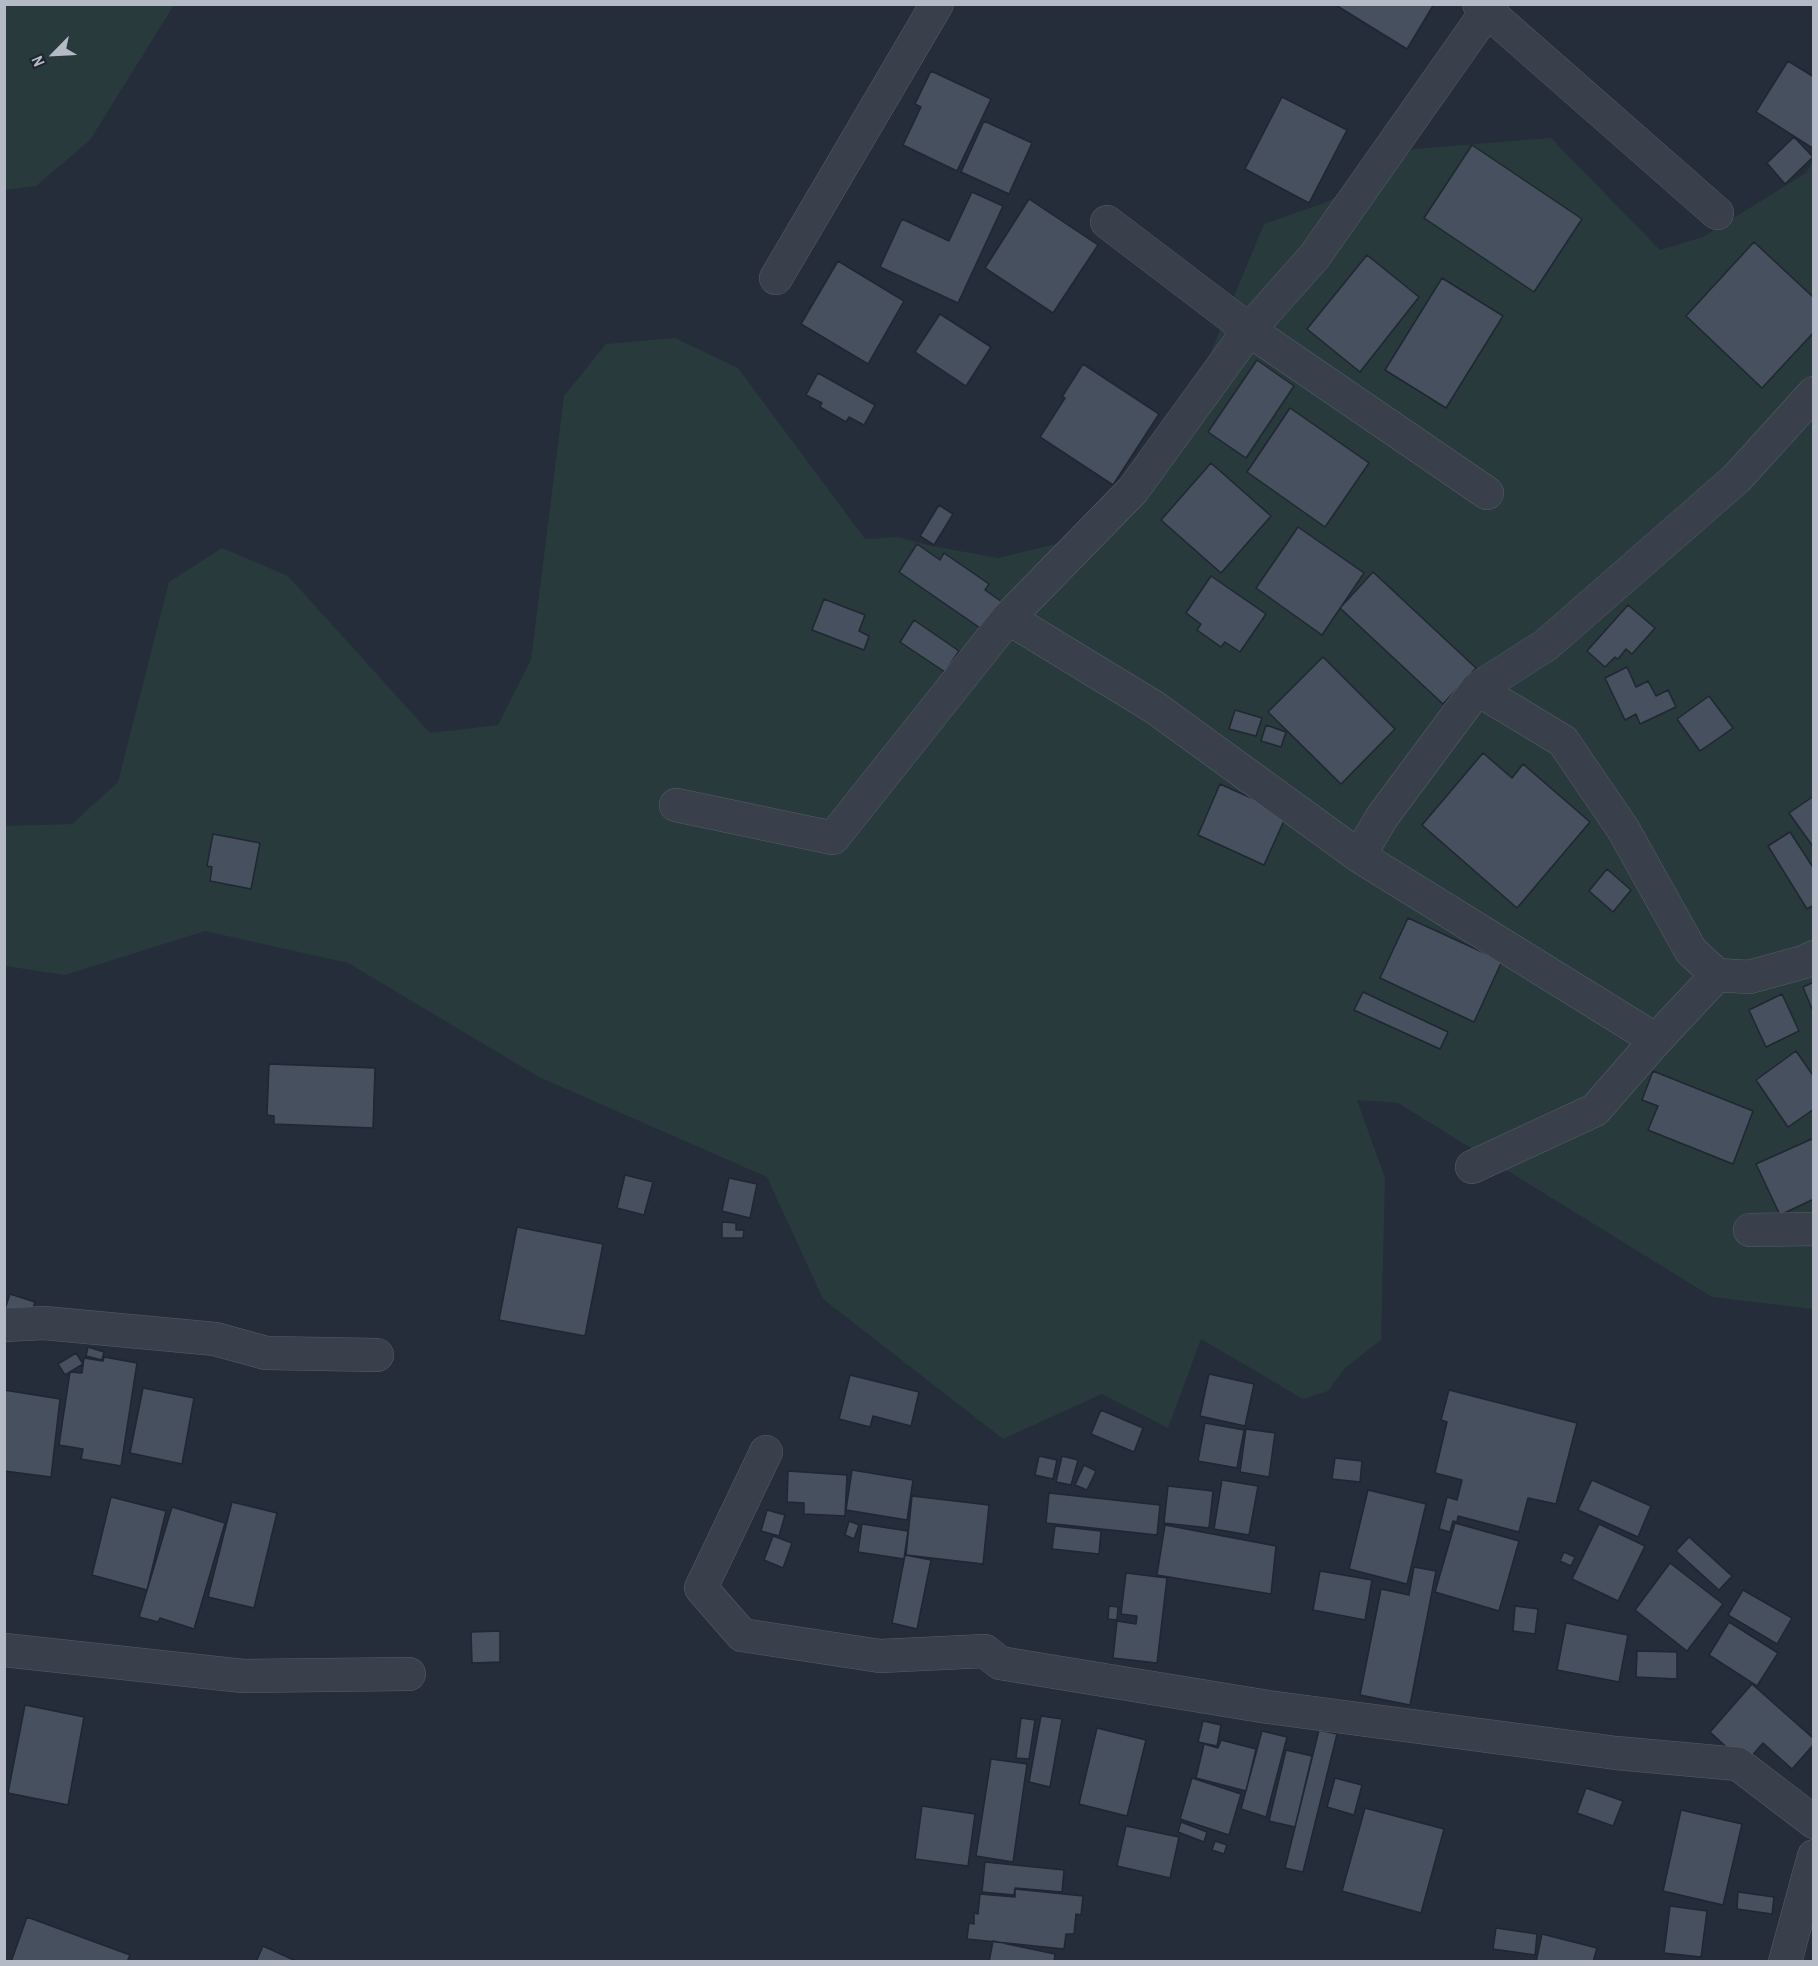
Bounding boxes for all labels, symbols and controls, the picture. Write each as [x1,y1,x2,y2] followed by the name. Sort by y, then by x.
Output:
[24,24,84,84] north arrow
[26,53,50,70] text: N

